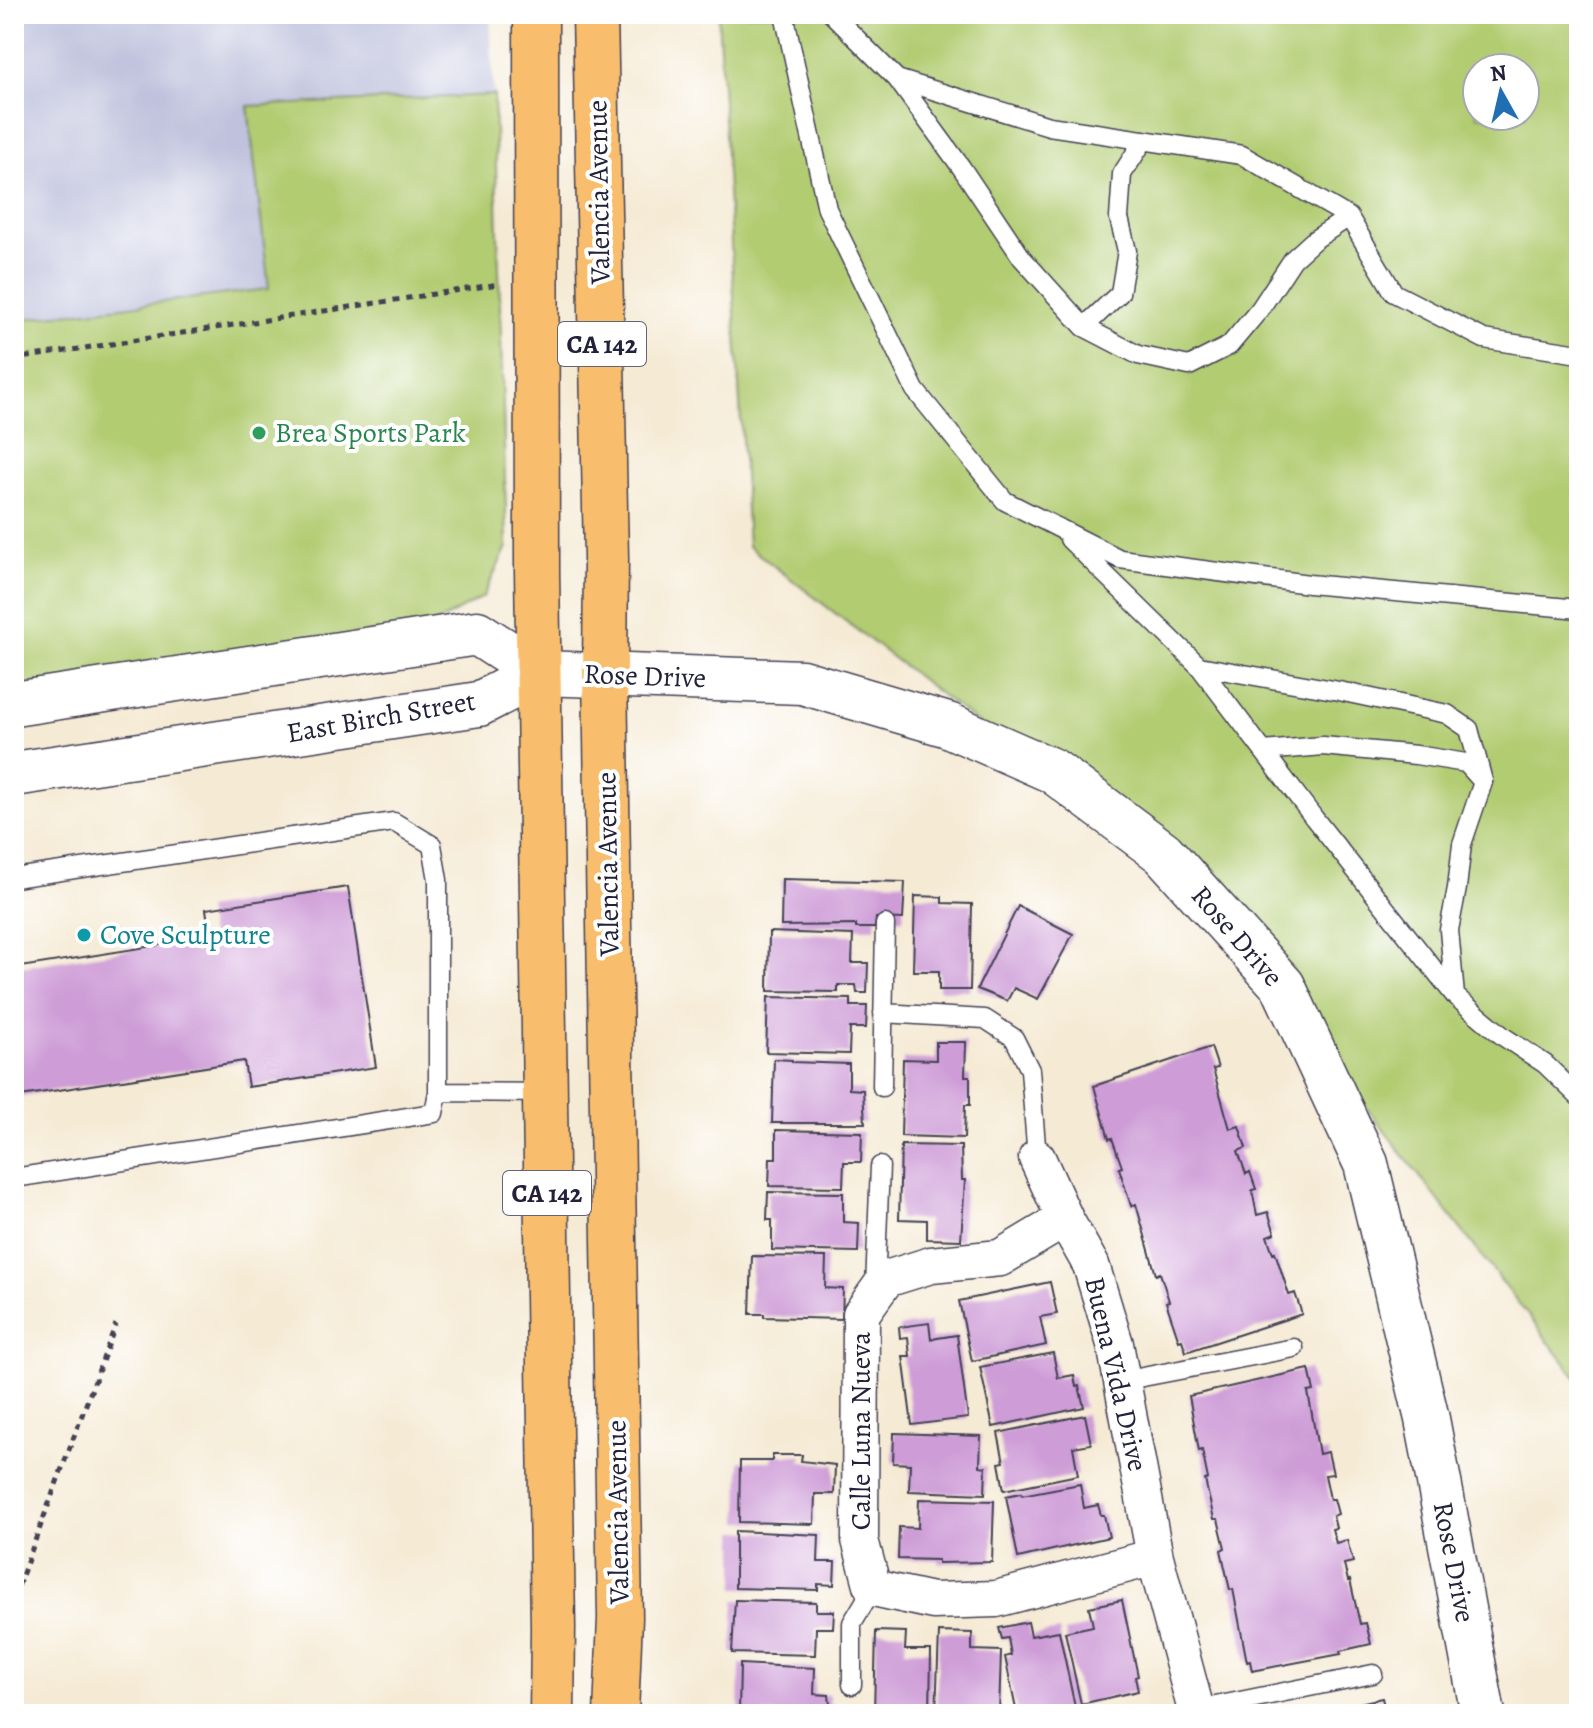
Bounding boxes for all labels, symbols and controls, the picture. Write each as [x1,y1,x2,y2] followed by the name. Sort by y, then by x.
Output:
[1461,52,1541,132] north arrow
[1488,57,1508,89] text: N
[578,100,620,285] street label: Valencia Avenue
[558,322,646,366] road number: CA 142
[275,414,466,452] place label: Brea Sports Park
[250,424,268,442] marker: Brea Sports Park
[583,655,707,697] street label: Rose Drive
[284,682,478,752] street label: East Birch Street
[587,772,629,957] street label: Valencia Avenue
[1183,877,1291,995] street label: Rose Drive
[100,916,271,954] place label: Cove Sculpture
[75,926,93,944] marker: Cove Sculpture
[503,1171,591,1215] road number: CA 142
[1075,1273,1157,1475] street label: Buena Vida Drive
[842,1332,880,1530] street label: Calle Luna Nueva
[597,1420,639,1605] street label: Valencia Avenue
[1424,1498,1484,1626] street label: Rose Drive

